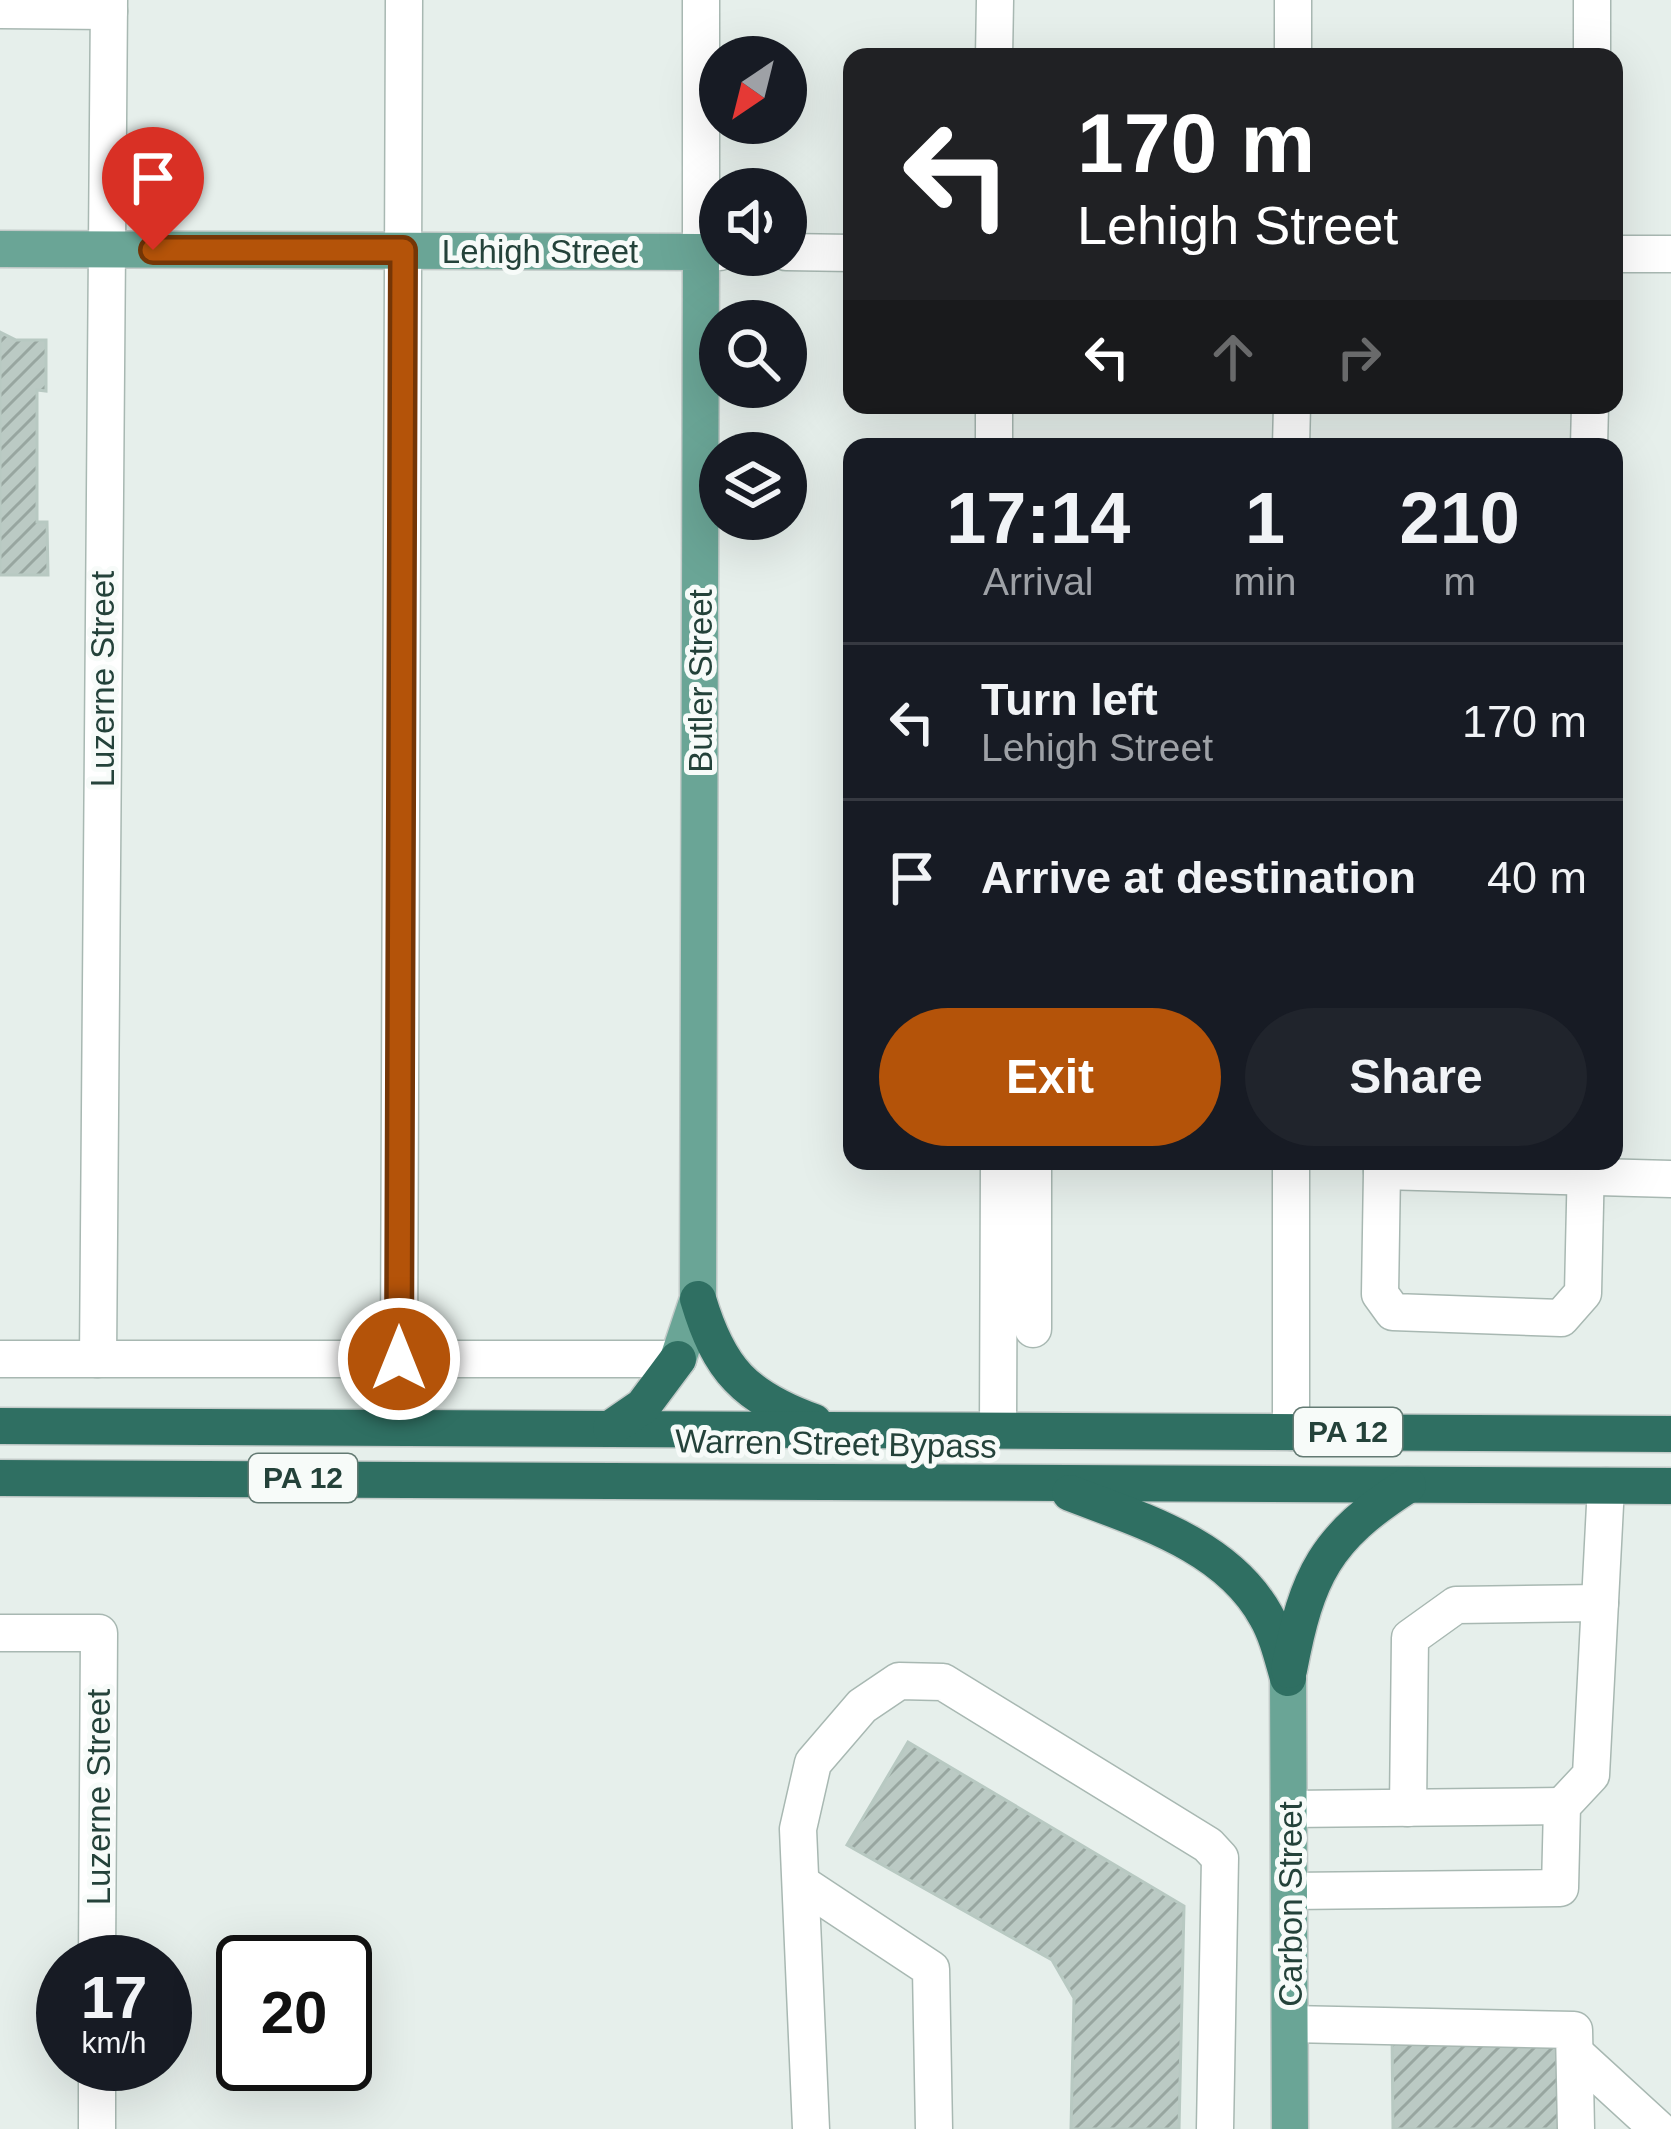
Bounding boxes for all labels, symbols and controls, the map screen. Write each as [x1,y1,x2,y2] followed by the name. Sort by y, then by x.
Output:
[699,36,807,144] north arrow
[699,36,807,540] map controls
[879,96,1035,252] icon: left
[1077,96,1315,190] text: 170 m
[102,127,204,250] pin
[120,145,186,211] icon: arrive
[699,168,807,276] button: sound
[1077,195,1398,255] text: Lehigh Street
[442,233,638,270] street label: Lehigh Street
[699,300,807,408] button: search
[1074,324,1140,390] icon: left
[1200,324,1266,390] icon: ahead
[1326,324,1392,390] icon: right
[699,432,807,540] button: layers
[946,478,1130,558] text: 17:14
[1245,478,1285,558] text: 1
[1400,478,1520,558] text: 210
[983,560,1094,603] text: Arrival
[1234,560,1296,603] text: min
[1443,560,1476,603] text: m
[84,571,121,787] street label: Luzerne Street
[682,589,719,773] street label: Butler Street
[981,674,1158,725] text: Turn left
[879,689,945,755] icon: left
[1462,696,1587,747] text: 170 m
[981,726,1213,769] text: Lehigh Street
[879,845,945,911] icon: arrive
[981,852,1416,903] text: Arrive at destination
[1487,852,1587,903] text: 40 m
[879,1008,1221,1146] button: Exit
[1245,1008,1587,1146] button: Share
[336,1296,462,1422] position arrow
[1294,1408,1402,1456] road number: PA 12
[675,1422,997,1465] street label: Warren Street Bypass
[249,1454,357,1502] road number: PA 12
[80,1689,117,1905] street label: Luzerne Street
[1272,1801,1309,2007] street label: Carbon Street
[216,1935,372,2091] speed limit sign: 20
[81,1964,147,2031] text: 17
[81,2026,147,2059] text: km/h

